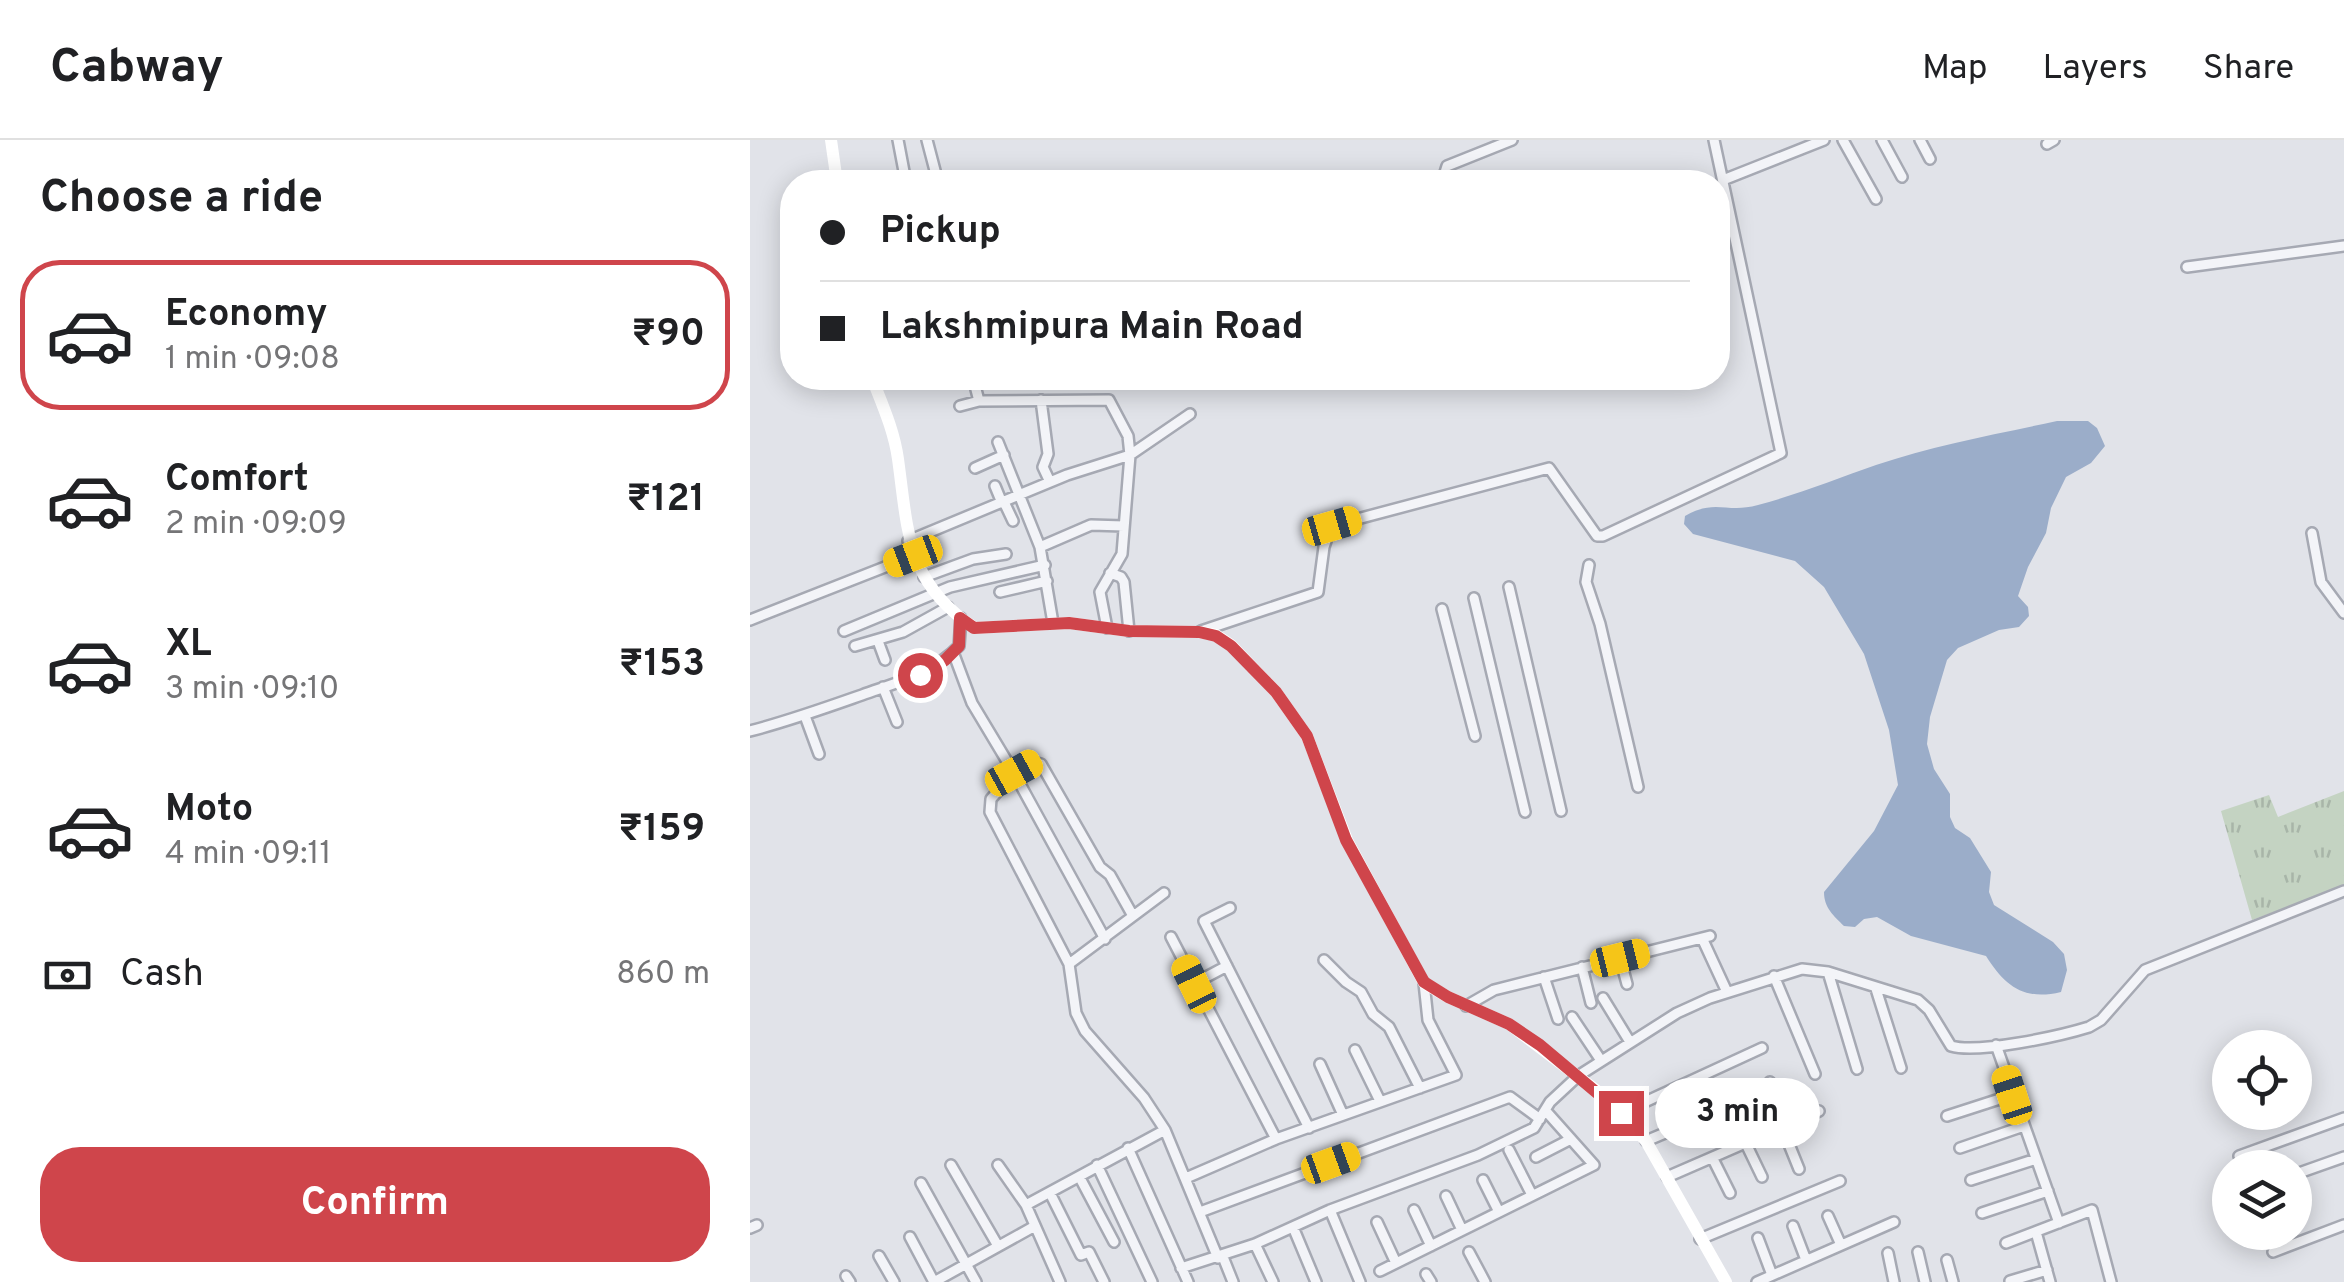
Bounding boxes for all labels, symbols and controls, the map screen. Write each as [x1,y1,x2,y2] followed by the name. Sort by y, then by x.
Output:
[50,39,224,99] text: Cabway
[1922,47,1988,91] text: Map
[2043,47,2148,91] text: Layers
[2203,47,2294,91] text: Share
[40,171,323,228] text: Choose a ride
[880,208,1001,257] text: Pickup
[45,290,135,380] icon: car
[165,291,327,340] text: Economy
[880,304,1304,353] text: Lakshmipura Main Road
[632,311,705,360] text: ₹90
[165,340,340,380] text: 1 min · 09:08
[45,455,135,545] icon: car
[165,456,309,505] text: Comfort
[626,476,705,525] text: ₹121
[1299,503,1365,549] car
[165,505,347,545] text: 2 min · 09:09
[880,531,946,581] car
[45,620,135,710] icon: car
[165,621,212,670] text: XL
[619,641,705,690] text: ₹153
[898,653,943,698] route start
[165,670,339,710] text: 3 min · 09:10
[980,745,1048,801] car
[45,785,135,875] icon: car
[165,786,253,835] text: Moto
[618,806,705,855] text: ₹159
[165,835,331,875] text: 4 min · 09:11
[1587,936,1653,980] car
[40,948,95,1003] icon: cash
[1167,950,1221,1018] car
[120,951,204,1000] text: Cash
[616,955,710,995] text: 860 m
[2212,1030,2312,1250] map controls
[2212,1030,2312,1130] button: locate
[1988,1062,2036,1128] car
[1656,1078,1821,1148] callout: 3 min
[1599,1091,1644,1136] route end
[1696,1093,1779,1133] text: 3 min
[1298,1139,1364,1187] car
[40,1147,710,1262] button: Confirm
[2212,1150,2312,1250] button: layers

